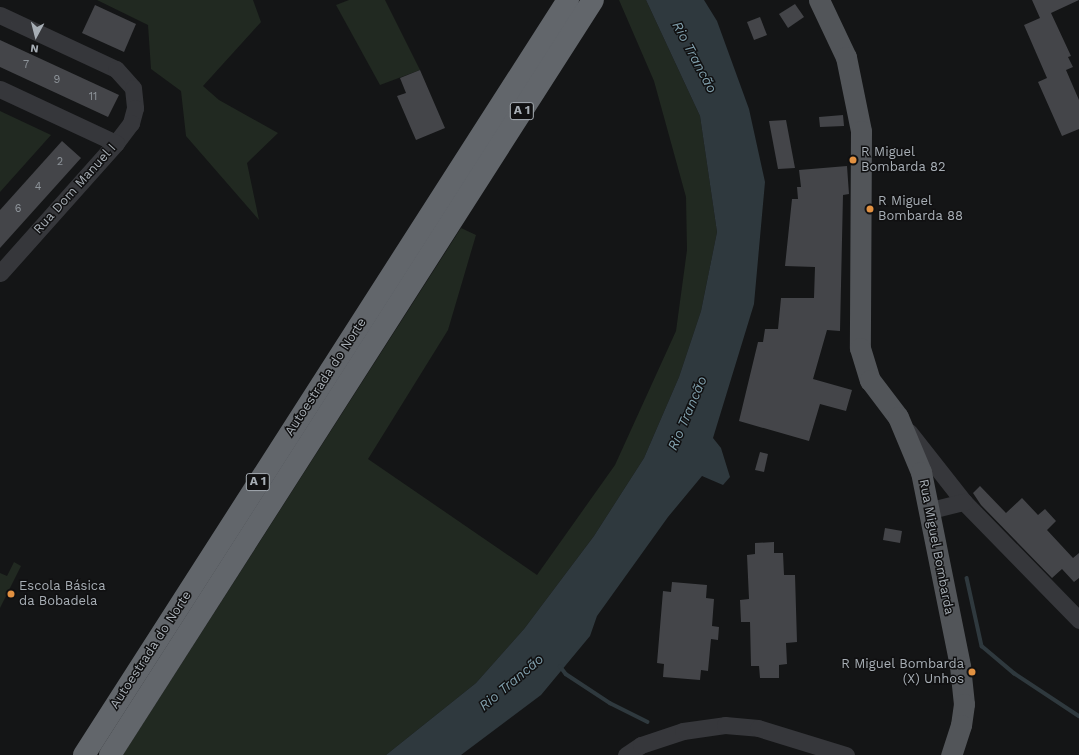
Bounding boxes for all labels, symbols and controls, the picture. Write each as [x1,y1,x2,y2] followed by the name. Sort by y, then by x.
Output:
[16,16,56,56] north arrow
[669,18,721,96] water label: Rio Trancão
[30,41,39,55] text: N
[23,58,29,72] house number: 7
[54,73,60,87] house number: 9
[89,90,97,104] house number: 11
[509,101,535,121] road number: A 1
[30,140,120,238] street label: Rua Dom Manuel I
[861,145,946,176] place label: R Miguel Bombarda 82
[57,155,63,169] house number: 2
[848,155,858,165] marker: R Miguel Bombarda 82
[35,180,41,194] house number: 4
[878,194,963,225] place label: R Miguel Bombarda 88
[15,202,21,216] house number: 6
[865,204,875,214] marker: R Miguel Bombarda 88
[282,315,370,439] street label: Autoestrada do Norte
[664,373,710,453] water label: Rio Trancão
[245,472,271,492] road number: A 1
[915,478,957,616] street label: Rua Miguel Bombarda
[19,579,106,610] place label: Escola Básica da Bobadela
[107,588,195,712] street label: Autoestrada do Norte
[6,589,16,599] marker: Escola Básica da Bobadela
[475,650,547,714] water label: Rio Trancão
[841,657,964,688] place label: R Miguel Bombarda (X) Unhos
[967,667,977,677] marker: R Miguel Bombarda (X) Unhos

